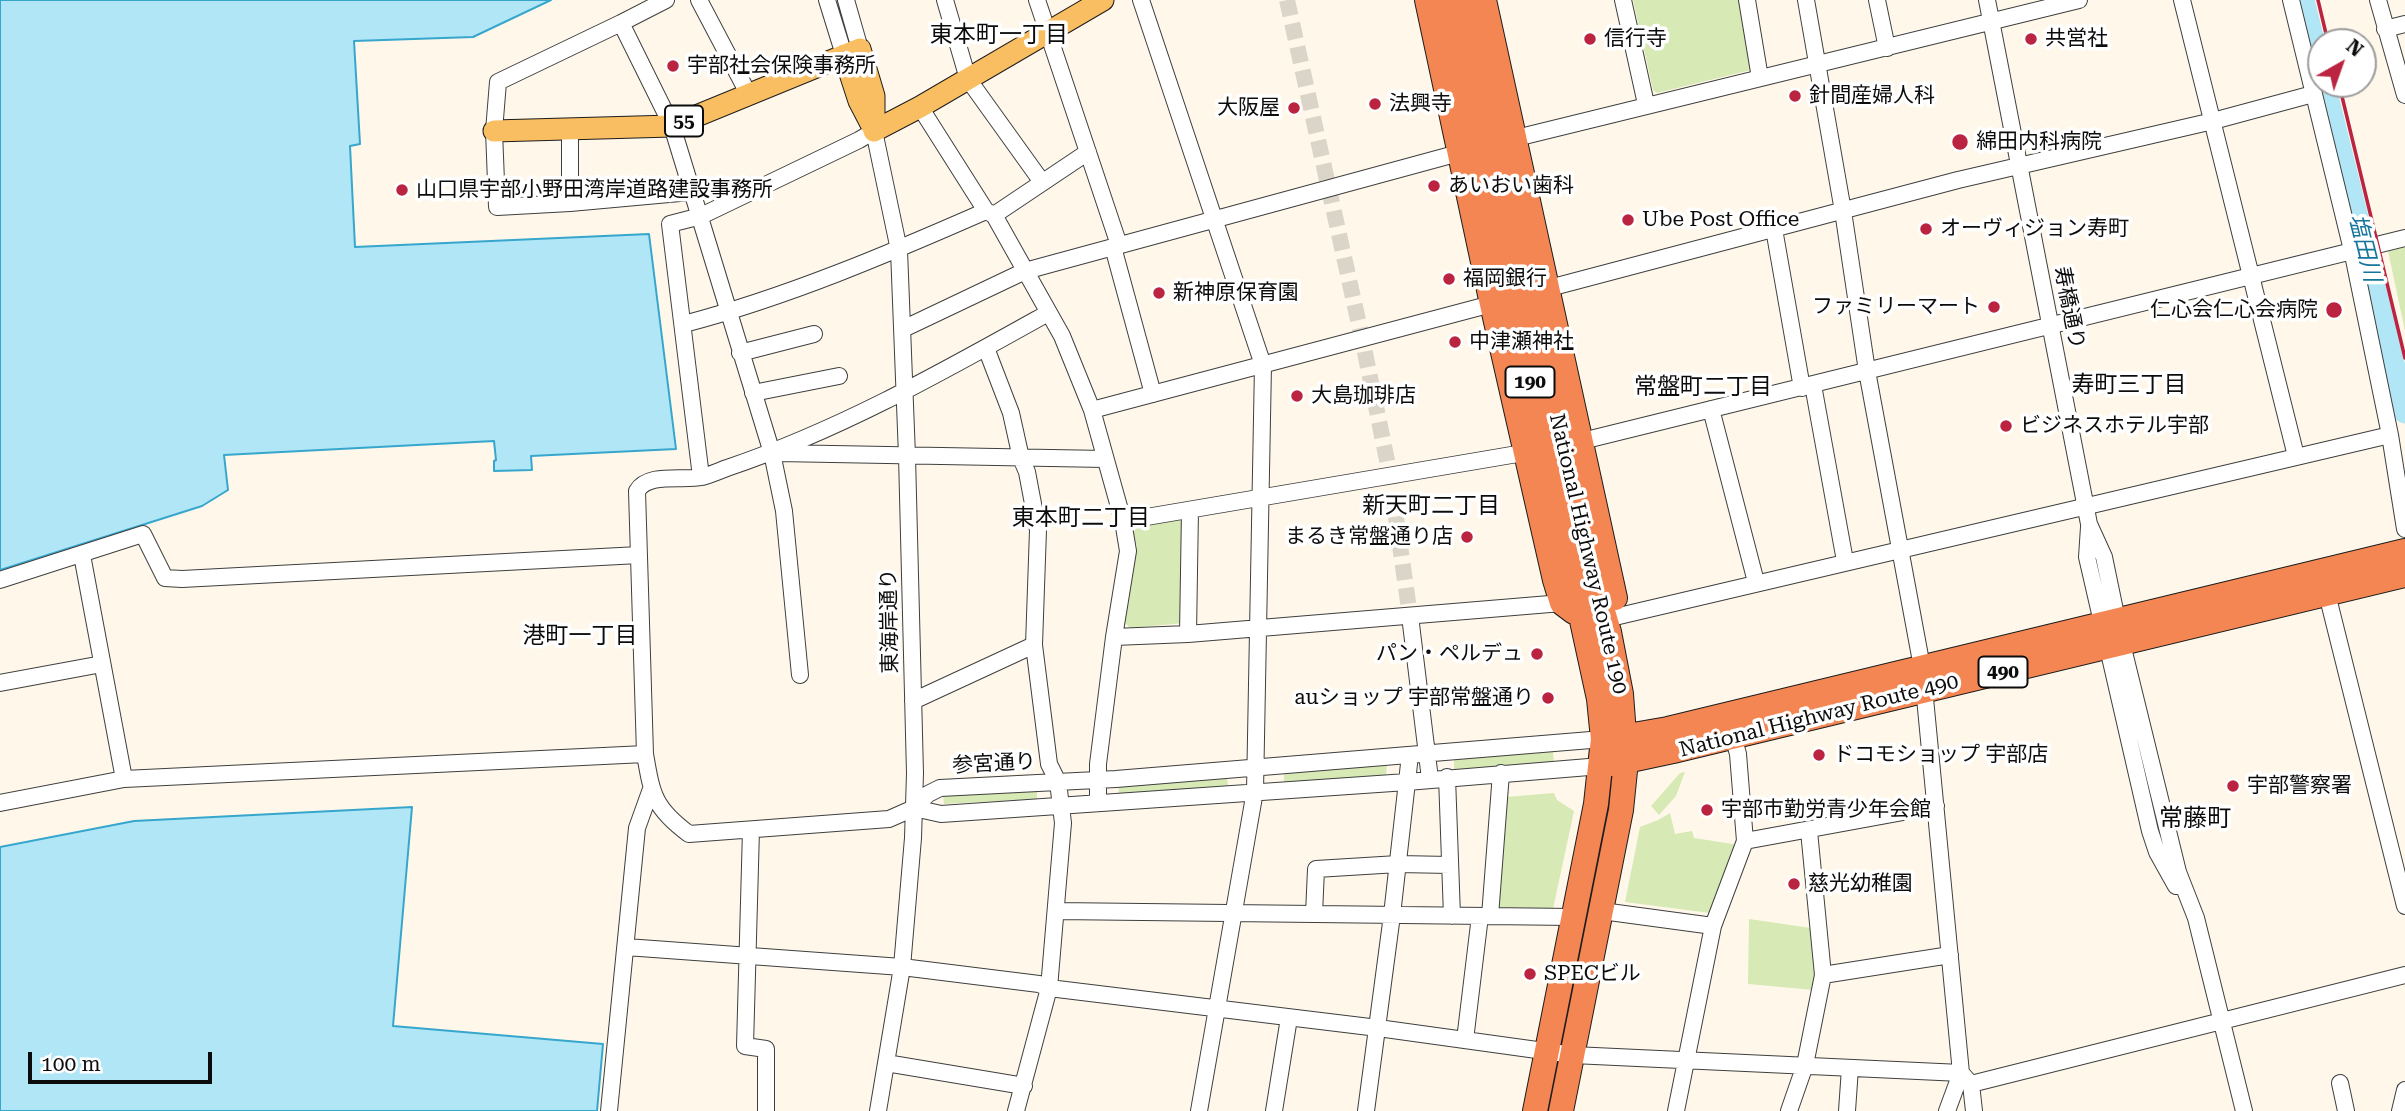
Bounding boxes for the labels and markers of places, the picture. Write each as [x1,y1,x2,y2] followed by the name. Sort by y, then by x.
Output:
[1604,26,1667,52] place label: 信行寺
[2045,26,2108,52] place label: 共営社
[1582,31,1598,47] marker: 信行寺
[2023,31,2039,47] marker: 共営社
[687,53,876,79] place label: 宇部社会保険事務所
[665,58,681,74] marker: 宇部社会保険事務所
[1809,83,1935,109] place label: 針間産婦人科
[1787,88,1803,104] marker: 針間産婦人科
[1389,91,1452,117] place label: 法興寺
[1217,95,1280,121] place label: 大阪屋
[1367,96,1383,112] marker: 法興寺
[1286,100,1302,116] marker: 大阪屋
[1976,129,2102,155] place label: 綿田内科病院
[1950,132,1970,152] marker: 綿田内科病院
[1448,173,1574,199] place label: あいおい歯科
[416,177,773,203] place label: 山口県宇部小野田湾岸道路建設事務所
[1426,178,1442,194] marker: あいおい歯科
[394,182,410,198] marker: 山口県宇部小野田湾岸道路建設事務所
[1642,207,1799,233] place label: Ube Post Office
[1620,212,1636,228] marker: Ube Post Office
[1940,216,2129,242] place label: オーヴィジョン寿町
[1918,221,1934,237] marker: オーヴィジョン寿町
[1463,266,1547,292] place label: 福岡銀行
[1441,271,1457,287] marker: 福岡銀行
[1173,280,1299,306] place label: 新神原保育園
[1151,285,1167,301] marker: 新神原保育園
[1812,294,1980,320] place label: ファミリーマート
[2150,297,2318,323] place label: 仁心会仁心会病院
[1986,299,2002,315] marker: ファミリーマート
[2324,300,2344,320] marker: 仁心会仁心会病院
[1469,329,1574,355] place label: 中津瀬神社
[1447,334,1463,350] marker: 中津瀬神社
[1311,383,1416,409] place label: 大島珈琲店
[1289,388,1305,404] marker: 大島珈琲店
[2020,413,2209,439] place label: ビジネスホテル宇部
[1998,418,2014,434] marker: ビジネスホテル宇部
[1285,524,1453,550] place label: まるき常盤通り店
[1459,529,1475,545] marker: まるき常盤通り店
[1376,641,1523,667] place label: パン・ペルデュ
[1529,646,1545,662] marker: パン・ペルデュ
[1294,685,1534,711] place label: auショップ 宇部常盤通り
[1540,690,1556,706] marker: auショップ 宇部常盤通り
[1833,742,2048,768] place label: ドコモショップ 宇部店
[1811,747,1827,763] marker: ドコモショップ 宇部店
[2247,773,2352,799] place label: 宇部警察署
[2225,778,2241,794] marker: 宇部警察署
[1721,797,1931,823] place label: 宇部市勤労青少年会館
[1699,802,1715,818] marker: 宇部市勤労青少年会館
[1808,871,1913,897] place label: 慈光幼稚園
[1786,876,1802,892] marker: 慈光幼稚園
[1544,961,1641,987] place label: SPECビル
[1522,966,1538,982] marker: SPECビル

